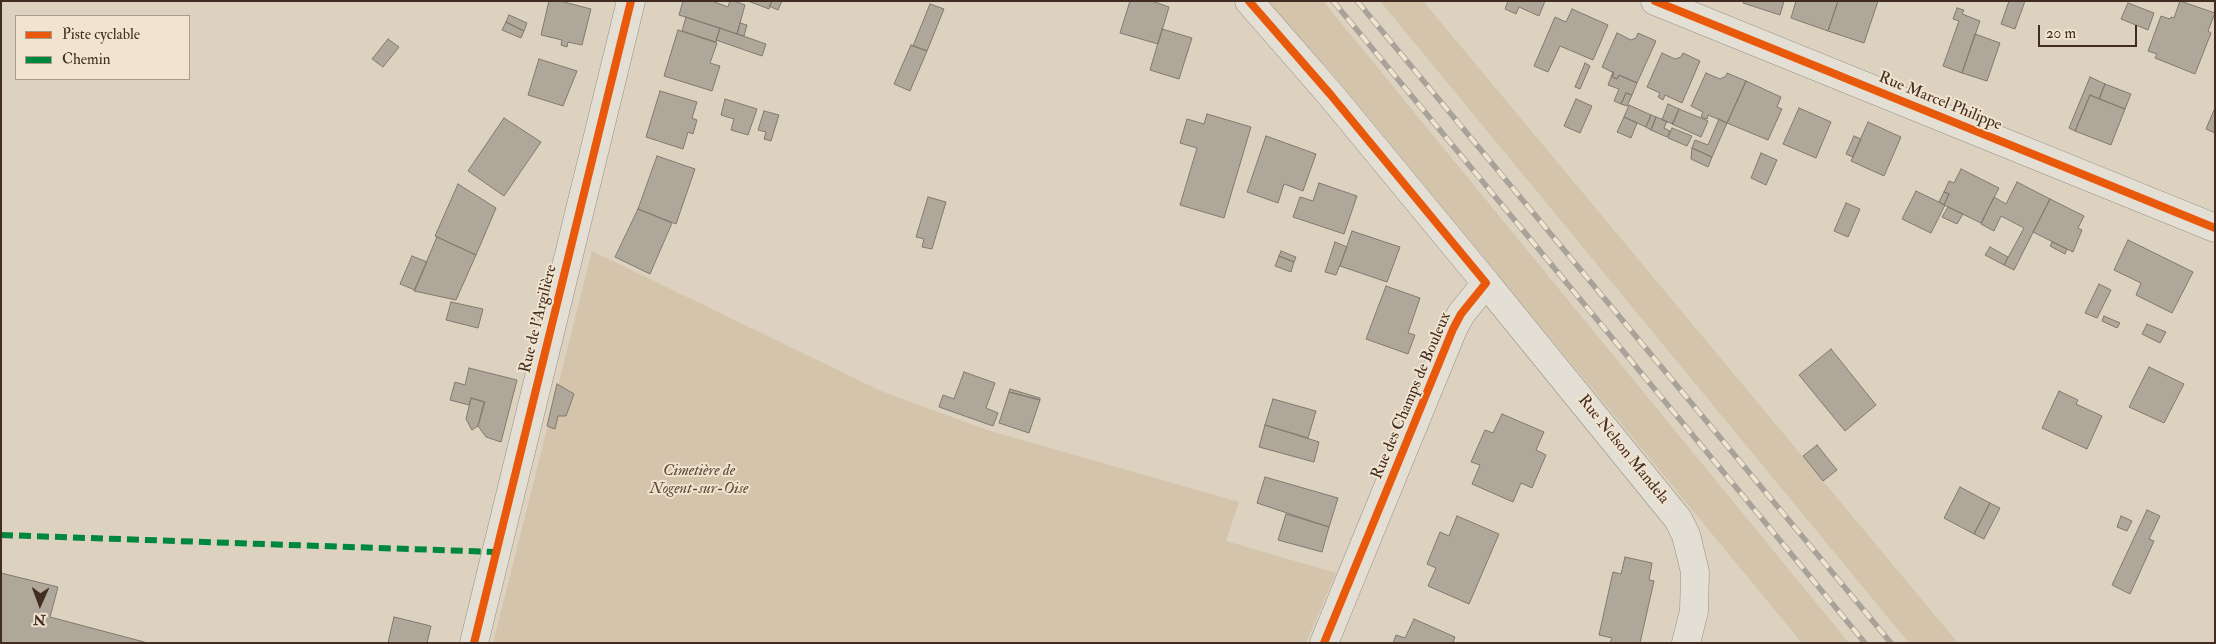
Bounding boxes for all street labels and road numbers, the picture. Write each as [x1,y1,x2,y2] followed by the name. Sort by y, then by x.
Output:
[1876,69,2004,135] street label: Rue Marcel Philippe
[516,263,562,375] street label: Rue de l'Argilière
[1368,310,1456,482] street label: Rue des Champs de Bouleux
[1573,392,1673,508] street label: Rue Nelson Mandela

